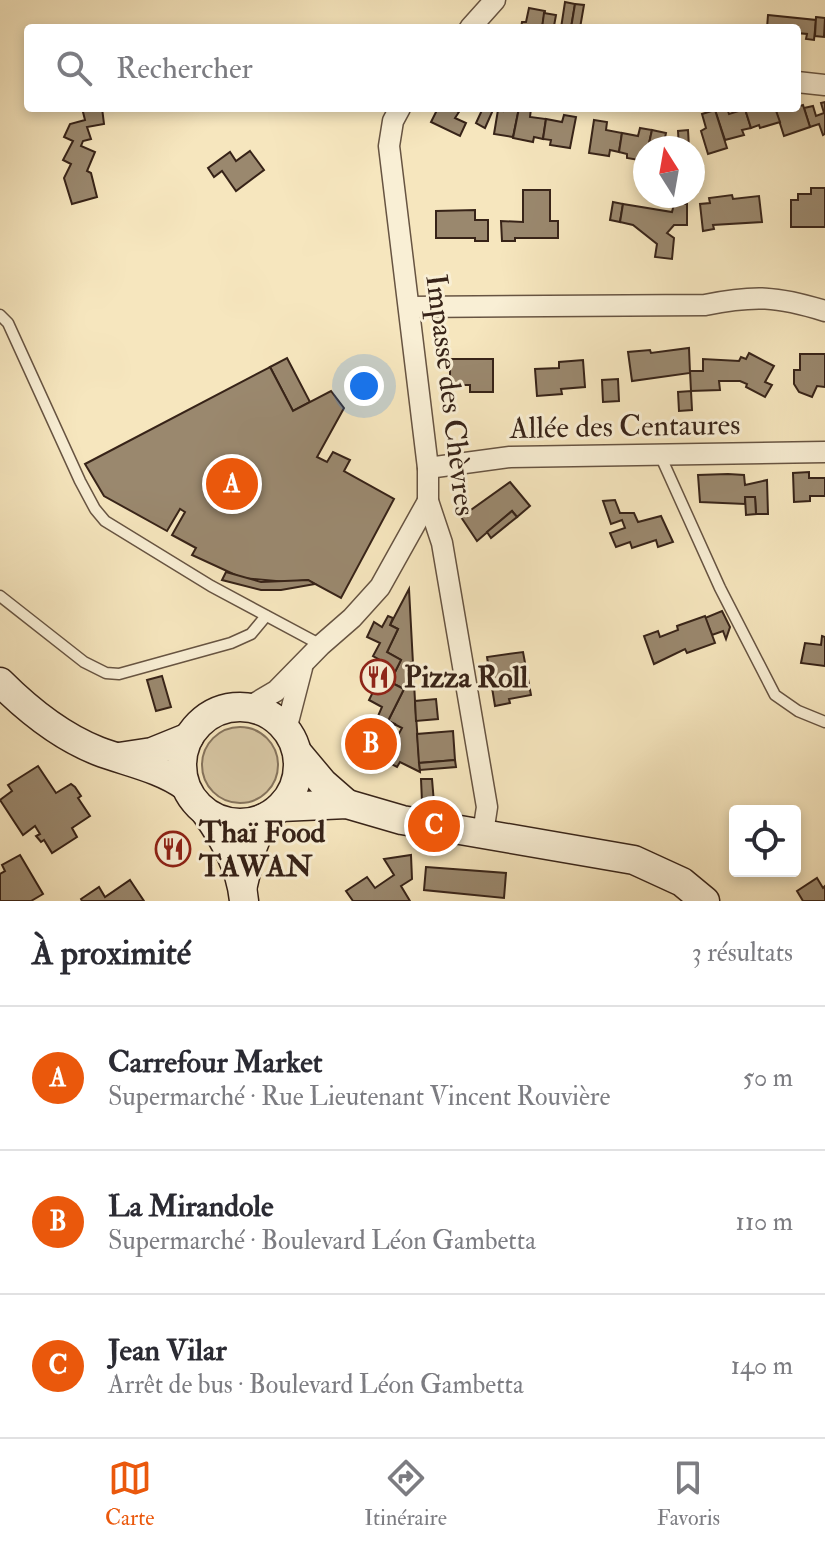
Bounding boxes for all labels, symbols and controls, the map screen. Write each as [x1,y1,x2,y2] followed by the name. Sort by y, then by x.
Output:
[24,24,801,112] search box
[52,46,96,90] icon: search
[116,50,253,87] text: Rechercher
[633,136,705,208] north arrow
[417,272,484,518] street label: Impasse des Chèvres
[344,366,384,406] your location
[508,406,741,447] street label: Allée des Centaures
[206,454,258,514] pin: A
[359,658,397,696] restaurant icon: Pizza Roll
[404,659,528,696] place label: Pizza Roll
[345,714,397,774] pin: B
[408,796,460,856] pin: C
[729,805,801,877] map controls
[729,805,801,877] button: locate
[198,814,326,885] place label: Thaï Food TAWAN
[154,830,192,868] restaurant icon: Thaï Food TAWAN
[32,932,191,975] text: À proximité
[692,937,793,969] text: 3 résultats
[108,1044,322,1081] text: Carrefour Market
[50,1062,66,1094] text: A
[743,1062,793,1094] text: 50 m
[108,1081,610,1113] text: Supermarché · Rue Lieutenant Vincent Rouvière
[108,1188,273,1225] text: La Mirandole
[49,1206,67,1238] text: B
[736,1206,793,1238] text: 110 m
[108,1225,536,1257] text: Supermarché · Boulevard Léon Gambetta
[108,1332,227,1369] text: Jean Vilar
[48,1350,68,1382] text: C
[731,1350,793,1382] text: 140 m
[108,1369,524,1401] text: Arrêt de bus · Boulevard Léon Gambetta
[105,1456,155,1532] tab: Carte
[364,1456,447,1532] tab: Itinéraire
[657,1456,720,1532] tab: Favoris

